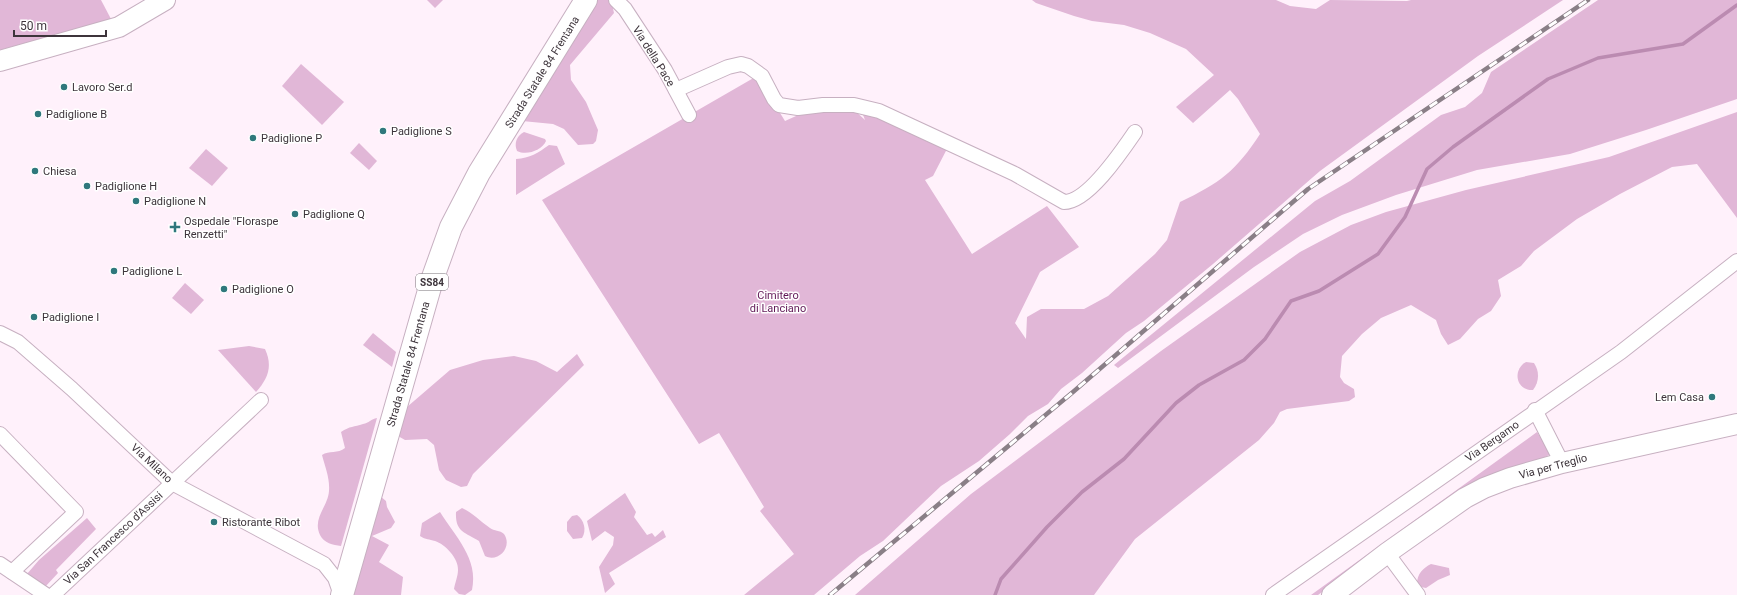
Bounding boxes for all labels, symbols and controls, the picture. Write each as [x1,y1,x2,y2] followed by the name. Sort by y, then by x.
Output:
[14,12,106,38] scale bar
[503,14,582,131] street label: Strada Statale 84 Frentana
[20,19,47,33] text: 50 m
[630,24,677,89] street label: Via della Pace
[72,81,133,94] place label: Lavoro Ser.d
[59,82,69,92] marker: Lavoro Ser.d
[46,108,107,121] place label: Padiglione B
[33,109,43,119] marker: Padiglione B
[391,125,452,138] place label: Padiglione S
[378,126,388,136] marker: Padiglione S
[261,132,322,145] place label: Padiglione P
[248,133,258,143] marker: Padiglione P
[43,165,76,178] place label: Chiesa
[30,166,40,176] marker: Chiesa
[95,180,157,193] place label: Padiglione H
[82,181,92,191] marker: Padiglione H
[144,195,206,208] place label: Padiglione N
[131,196,141,206] marker: Padiglione N
[303,208,365,221] place label: Padiglione Q
[290,209,300,219] marker: Padiglione Q
[184,215,279,241] place label: Ospedale "Floraspe Renzetti"
[169,221,181,233] marker: Ospedale "Floraspe Renzetti"
[122,265,182,278] place label: Padiglione L
[109,266,119,276] marker: Padiglione L
[416,274,448,290] road number: SS84
[232,283,294,296] place label: Padiglione O
[219,284,229,294] marker: Padiglione O
[750,289,806,315] park label: Cimitero di Lanciano
[384,300,433,428] street label: Strada Statale 84 Frentana
[42,311,99,324] place label: Padiglione I
[29,312,39,322] marker: Padiglione I
[1655,391,1704,404] place label: Lem Casa
[1707,392,1717,402] marker: Lem Casa
[1463,418,1522,465] street label: Via Bergamo
[128,441,175,486] street label: Via Milano
[1518,451,1589,482] street label: Via per Treglio
[61,489,165,588] street label: Via San Francesco d'Assisi
[222,516,301,529] place label: Ristorante Ribot
[209,517,219,527] marker: Ristorante Ribot

